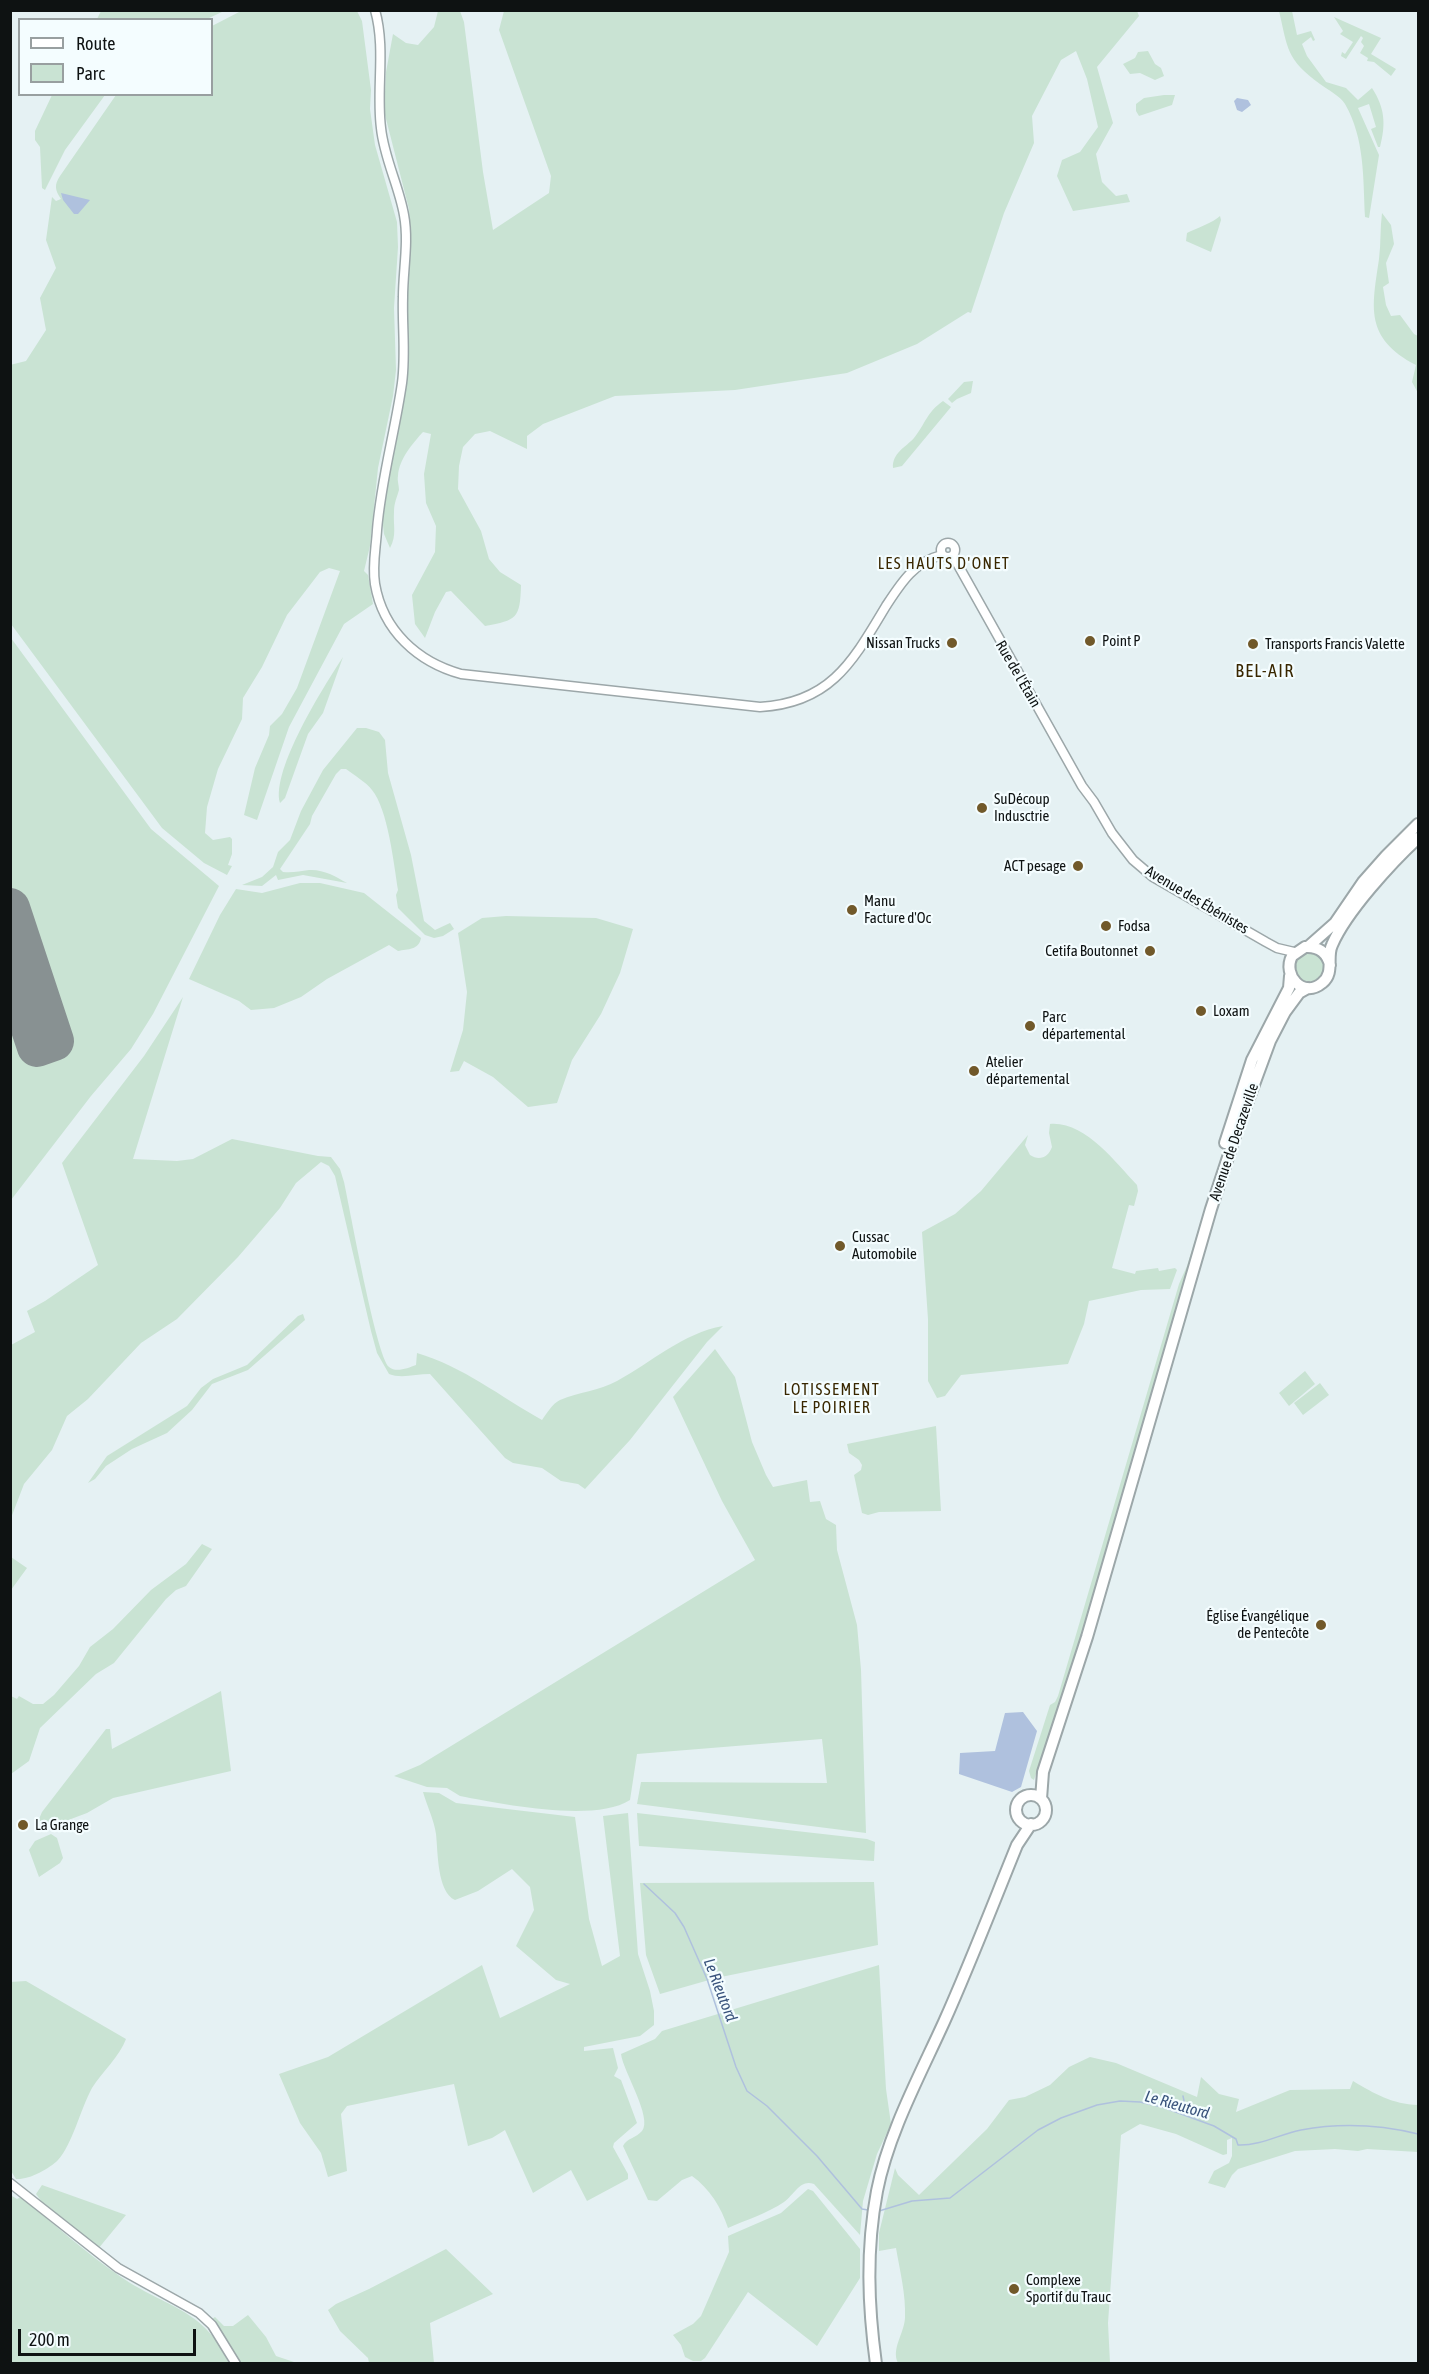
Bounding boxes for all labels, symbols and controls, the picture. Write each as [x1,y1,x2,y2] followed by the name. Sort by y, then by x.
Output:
[18,18,213,96] legend
[76,33,115,54] text: Route
[76,63,105,84] text: Parc
[878,554,1010,574] district label: LES HAUTS D'ONET
[1102,632,1141,650] place label: Point P
[866,634,940,652] place label: Nissan Trucks
[1083,634,1097,648] marker: Point P
[1265,635,1405,653] place label: Transports Francis Valette
[945,636,959,650] marker: Nissan Trucks
[992,637,1044,711] street label: Rue de l'Étain
[1246,637,1260,651] marker: Transports Francis Valette
[1235,660,1295,682] district label: BEL-AIR
[994,790,1050,825] place label: SuDécoup Indusctrie
[975,801,989,815] marker: SuDécoup Indusctrie
[1004,857,1066,875] place label: ACT pesage
[1071,859,1085,873] marker: ACT pesage
[1142,862,1252,938] street label: Avenue des Ébénistes
[864,892,931,927] place label: Manu Facture d'Oc
[845,903,859,917] marker: Manu Facture d'Oc
[1118,917,1150,935] place label: Fodsa
[1099,919,1113,933] marker: Fodsa
[1045,942,1138,960] place label: Cetifa Boutonnet
[1143,944,1157,958] marker: Cetifa Boutonnet
[1213,1002,1250,1020] place label: Loxam
[1194,1004,1208,1018] marker: Loxam
[1042,1008,1125,1043] place label: Parc départemental
[1023,1019,1037,1033] marker: Parc départemental
[986,1053,1069,1088] place label: Atelier départemental
[967,1064,981,1078] marker: Atelier départemental
[1205,1081,1263,1203] street label: Avenue de Decazeville
[852,1228,917,1263] place label: Cussac Automobile
[833,1239,847,1253] marker: Cussac Automobile
[784,1380,880,1418] district label: LOTISSEMENT LE POIRIER
[1206,1607,1309,1642] place label: Église Évangélique de Pentecôte
[1314,1618,1328,1632] marker: Église Évangélique de Pentecôte
[35,1816,89,1834] place label: La Grange
[16,1818,30,1832] marker: La Grange
[699,1956,741,2024] water label: Le Rieutord
[1143,2087,1211,2123] water label: Le Rieutord
[1026,2271,1111,2306] place label: Complexe Sportif du Trauc
[1007,2282,1021,2296] marker: Complexe Sportif du Trauc
[21,2317,200,2355] scale bar
[29,2329,70,2350] text: 200 m

